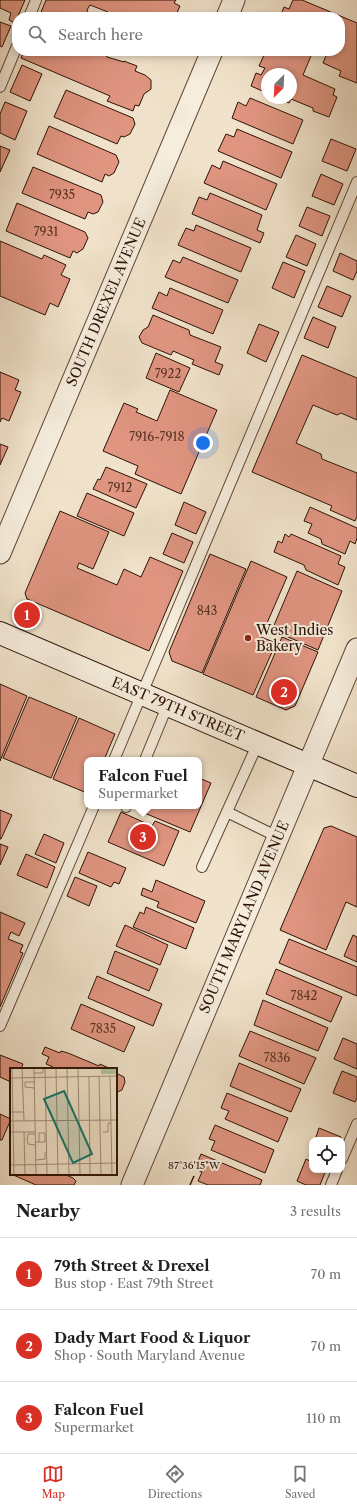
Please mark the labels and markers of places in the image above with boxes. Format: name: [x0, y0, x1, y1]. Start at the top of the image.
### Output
pin: 1: [14, 600, 40, 630]
place label: West Indies Bakery: [255, 621, 333, 655]
marker: West Indies Bakery: [243, 633, 253, 643]
pin: 2: [271, 677, 297, 707]
pin: 3: [130, 822, 156, 852]

